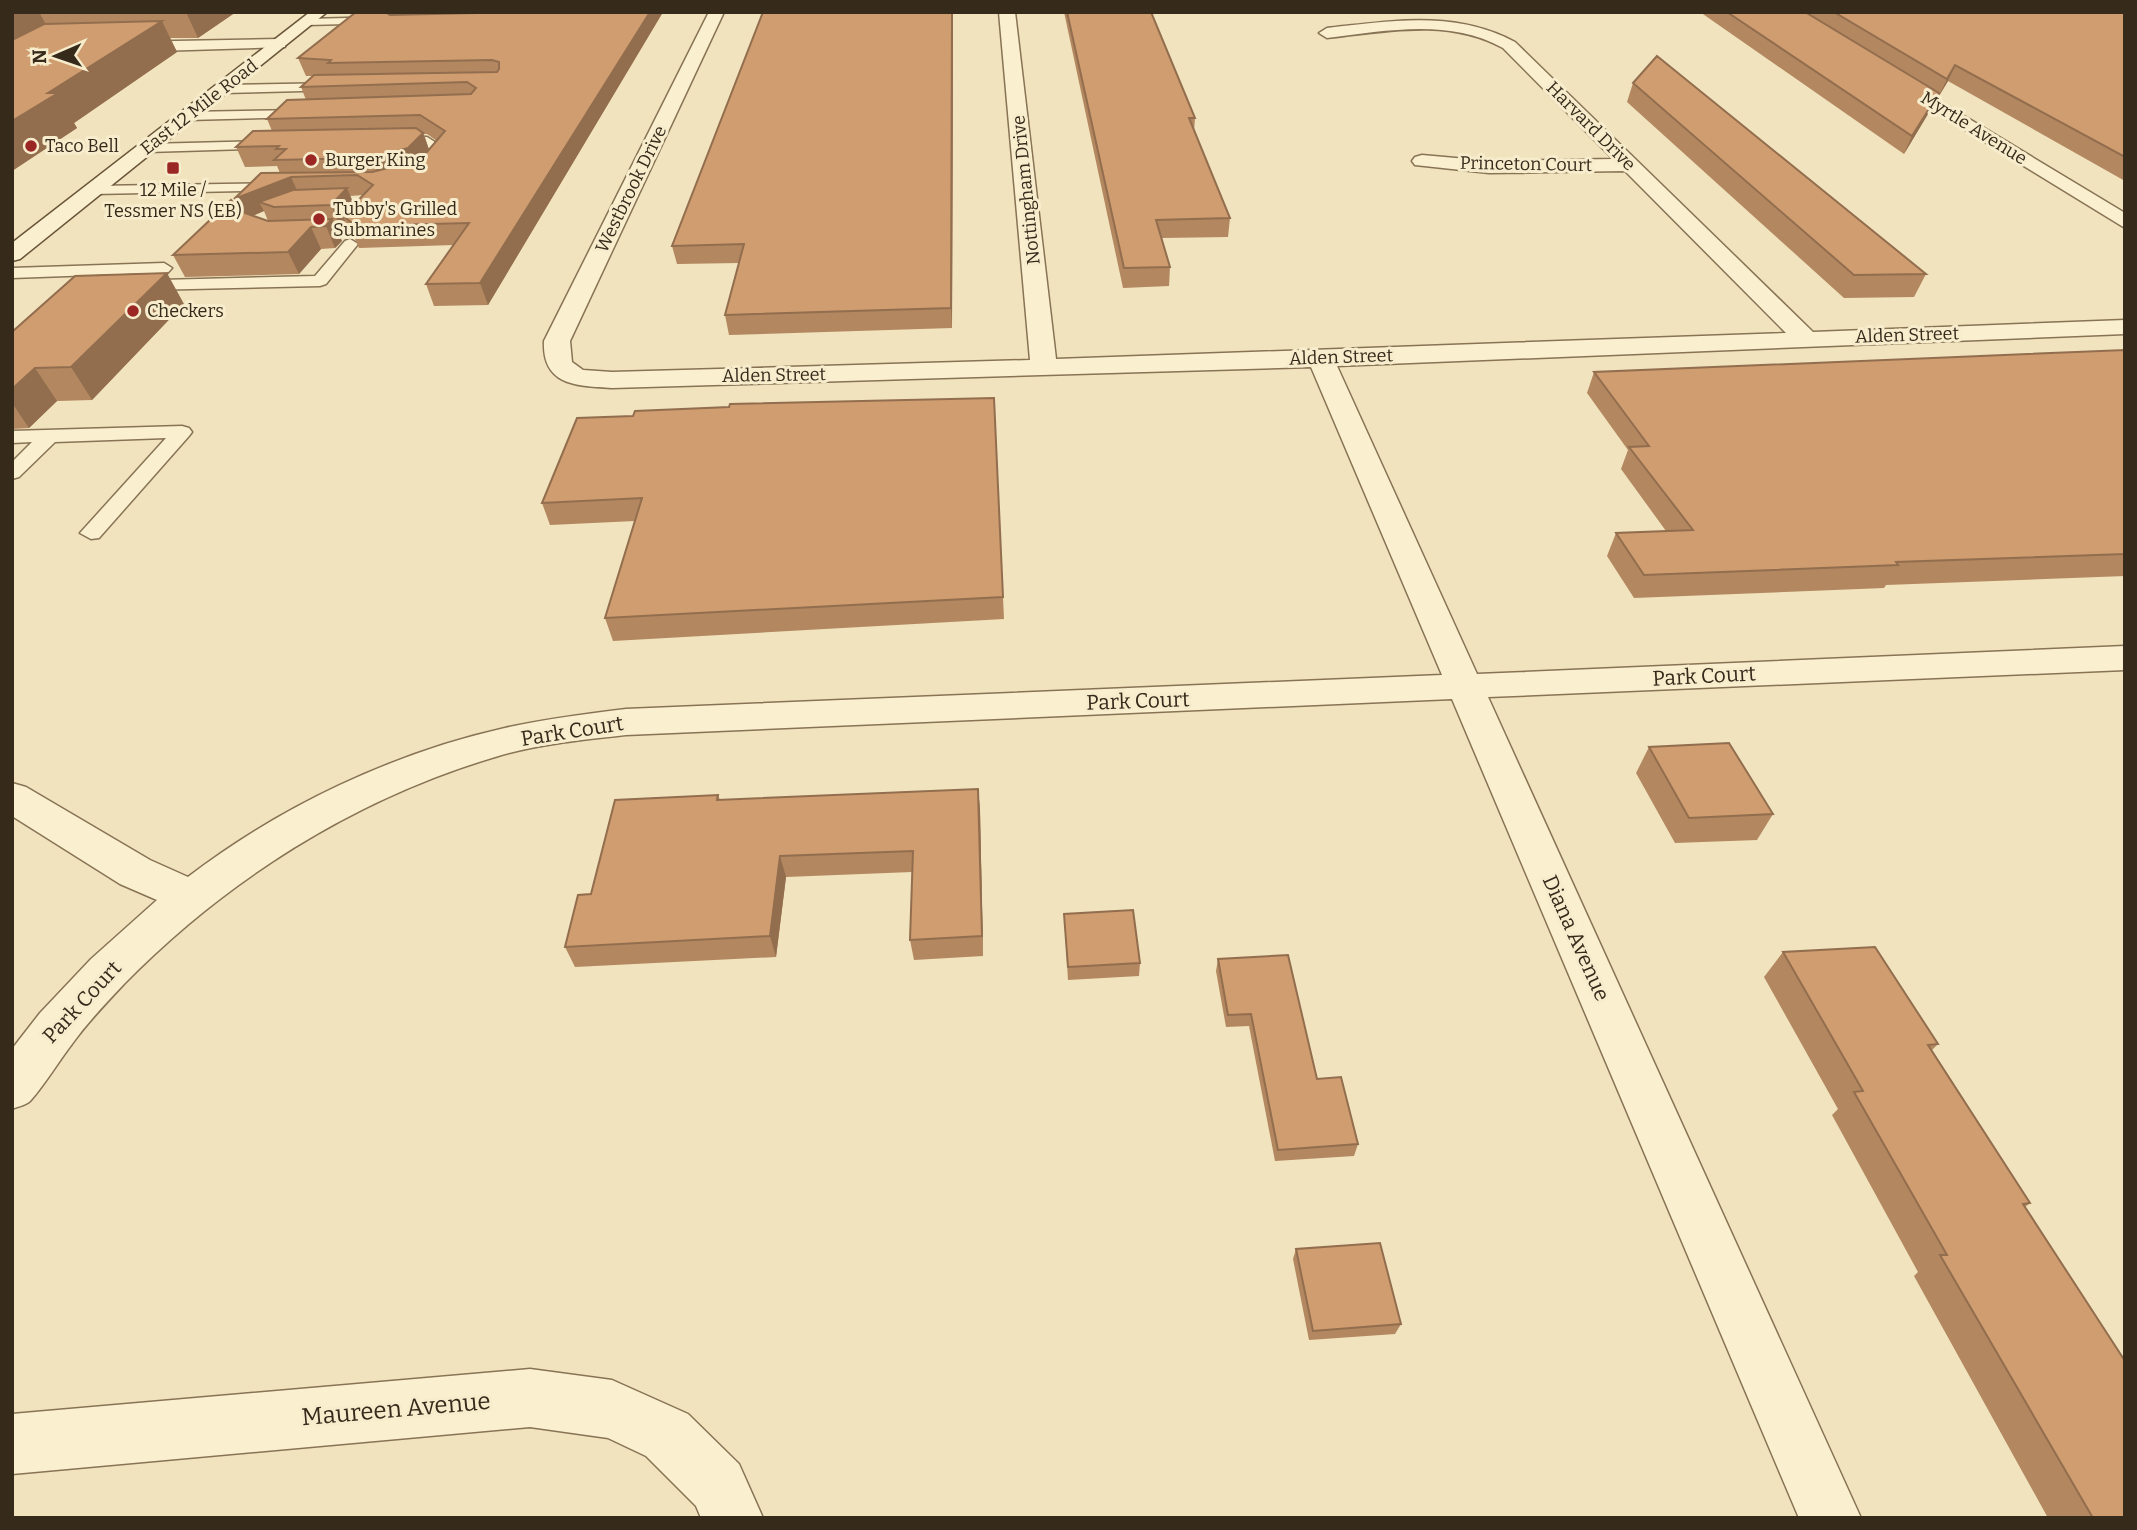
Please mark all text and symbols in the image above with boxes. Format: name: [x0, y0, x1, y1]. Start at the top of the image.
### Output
north arrow: [21, 21, 91, 91]
text: N: [28, 49, 51, 64]
street label: East 12 Mile Road: [136, 54, 262, 160]
street label: Harvard Drive: [1542, 77, 1640, 175]
street label: Myrtle Avenue: [1917, 87, 2031, 169]
street label: Nottingham Drive: [1007, 114, 1045, 266]
street label: Westbrook Drive: [591, 122, 671, 256]
place label: Taco Bell: [45, 135, 119, 157]
marker: Taco Bell: [23, 138, 39, 154]
place label: Burger King: [325, 149, 426, 171]
marker: Burger King: [303, 152, 319, 168]
street label: Princeton Court: [1460, 152, 1593, 176]
marker: 12 Mile / Tessmer NS (EB): [165, 160, 181, 176]
place label: 12 Mile / Tessmer NS (EB): [104, 179, 242, 222]
place label: Tubby's Grilled Submarines: [333, 198, 457, 241]
marker: Tubby's Grilled Submarines: [311, 211, 327, 227]
place label: Checkers: [147, 300, 224, 322]
marker: Checkers: [125, 303, 141, 319]
street label: Alden Street: [1855, 322, 1960, 348]
street label: Alden Street: [1289, 344, 1394, 370]
street label: Alden Street: [722, 363, 827, 387]
street label: Park Court: [1652, 660, 1757, 692]
street label: Park Court: [1086, 686, 1191, 716]
street label: Park Court: [519, 710, 626, 752]
street label: Diana Avenue: [1537, 871, 1615, 1005]
street label: Park Court: [37, 955, 127, 1049]
street label: Maureen Avenue: [300, 1387, 492, 1431]

